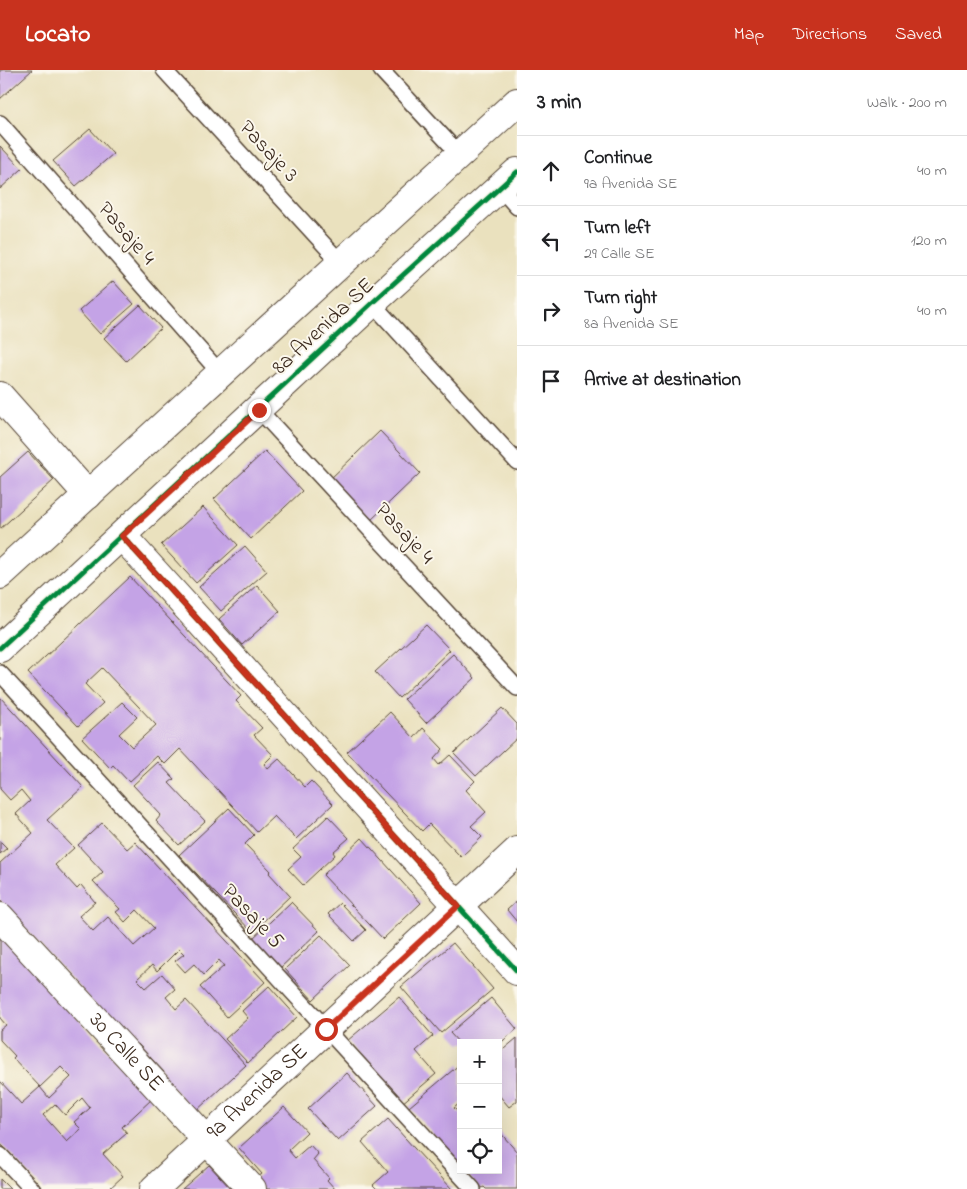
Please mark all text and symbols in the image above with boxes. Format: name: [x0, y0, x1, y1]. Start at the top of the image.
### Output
text: Locato: [25, 18, 91, 53]
text: Map: [734, 22, 764, 48]
text: Directions: [792, 22, 867, 48]
text: Saved: [895, 22, 942, 48]
text: 3 min: [537, 88, 581, 118]
text: Walk · 200 m: [867, 91, 947, 115]
street label: Pasaje 3: [231, 114, 305, 190]
text: Continue: [584, 145, 652, 172]
icon: ahead: [537, 157, 565, 185]
text: 40 m: [917, 159, 947, 183]
text: 9a Avenida SE: [584, 172, 678, 196]
street label: Pasaje 4: [89, 195, 163, 273]
text: Turn left: [584, 215, 651, 242]
icon: left: [537, 227, 565, 255]
text: 120 m: [911, 229, 947, 253]
text: 29 Calle SE: [584, 242, 655, 266]
street label: 8a Avenida SE: [265, 271, 383, 383]
text: Turn right: [584, 285, 657, 312]
icon: right: [537, 297, 565, 325]
text: 40 m: [917, 299, 947, 323]
text: 8a Avenida SE: [584, 312, 679, 336]
icon: arrive: [537, 367, 565, 395]
text: Arrive at destination: [584, 367, 741, 394]
route end: [248, 399, 271, 422]
street label: Pasaje 4: [367, 496, 441, 572]
street label: Pasaje 5: [213, 877, 291, 957]
street label: 30 Calle SE: [81, 1006, 171, 1100]
route start: [315, 1018, 338, 1041]
street label: 9a Avenida SE: [200, 1037, 316, 1148]
map controls: [457, 1039, 502, 1174]
button: +: [457, 1039, 502, 1084]
button: −: [457, 1084, 502, 1129]
button: locate: [457, 1129, 502, 1174]

